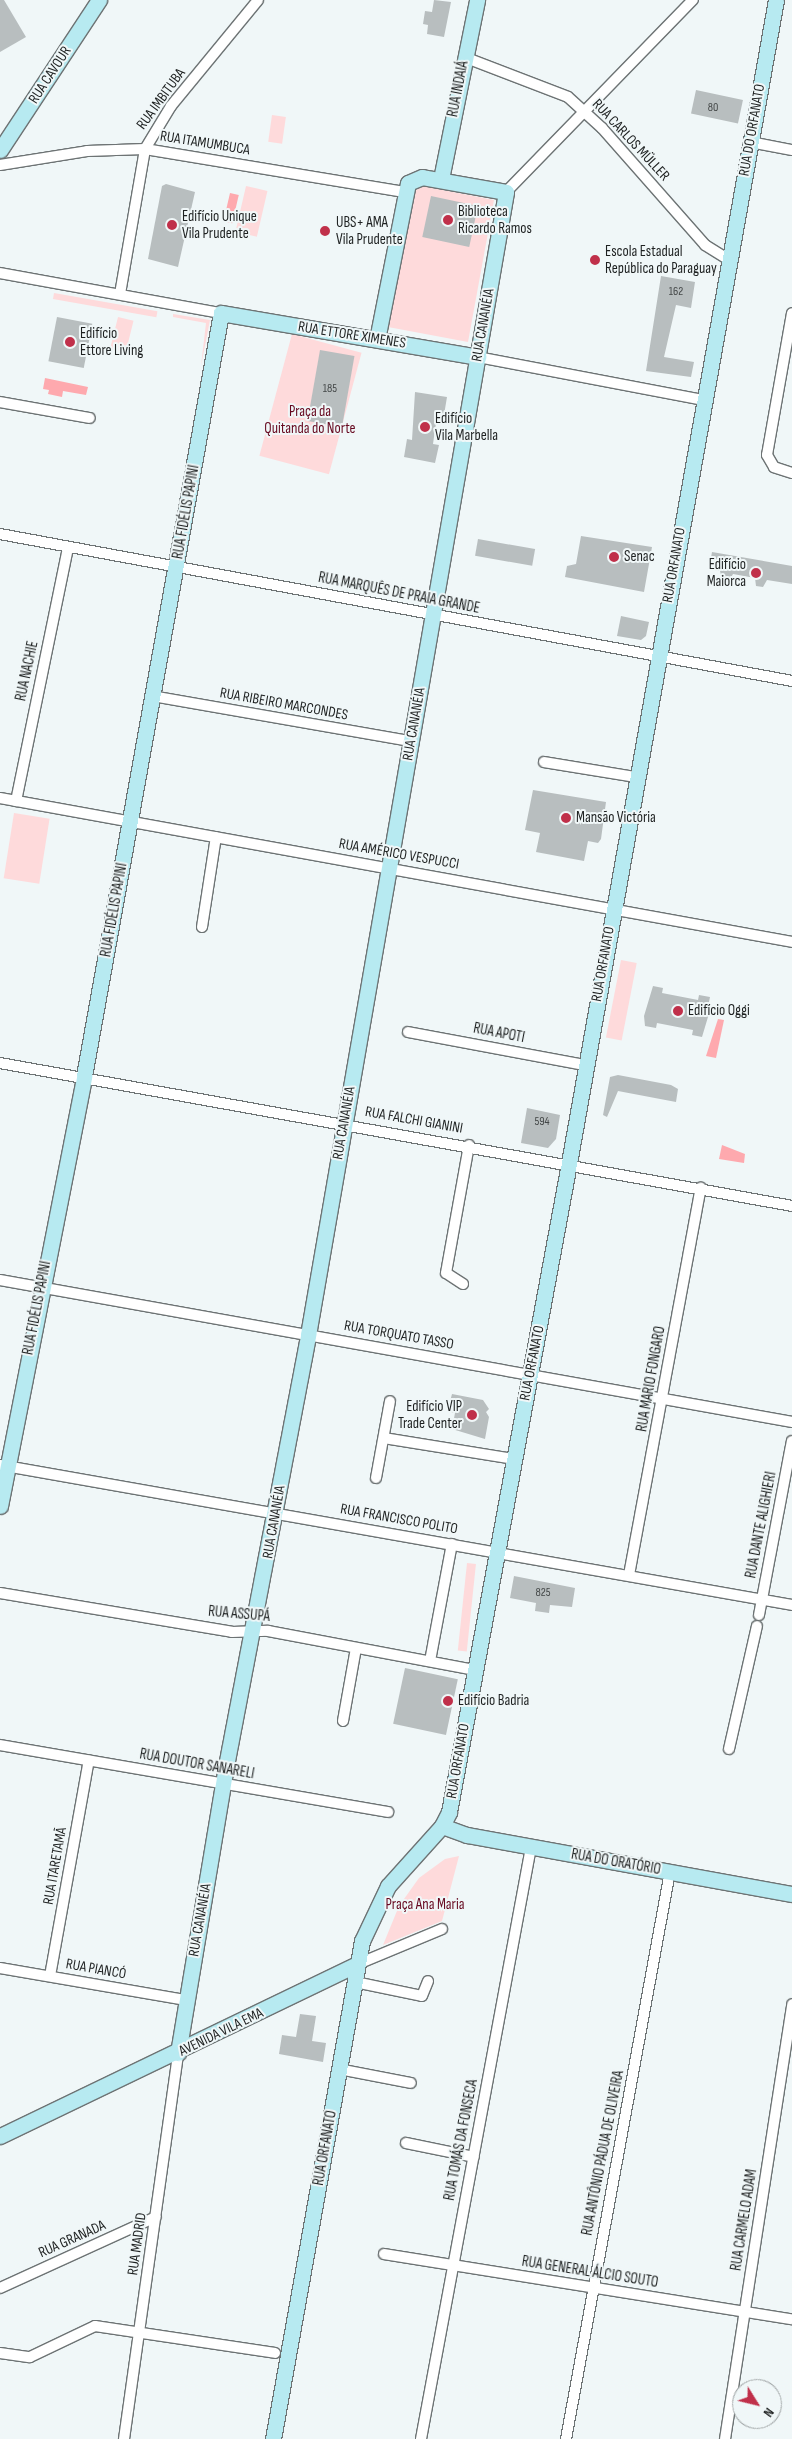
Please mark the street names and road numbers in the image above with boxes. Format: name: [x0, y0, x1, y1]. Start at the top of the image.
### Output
street label: RUA CAVOUR: [25, 43, 75, 107]
street label: RUA INDAIÁ: [444, 59, 472, 119]
street label: RUA IMBITUBA: [133, 65, 189, 133]
street label: RUA DO ORFANATO: [735, 83, 769, 177]
street label: RUA CARLOS MÜLLER: [588, 95, 674, 185]
street label: RUA ITAMUMBUCA: [159, 127, 251, 159]
street label: RUA CANANÉIA: [468, 287, 498, 363]
street label: RUA ETTORE XIMENES: [297, 318, 407, 352]
street label: RUA FIDÉLIS PAPINI: [169, 464, 203, 560]
street label: RUA ORFANATO: [659, 526, 689, 604]
street label: RUA MARQUÊS DE PRAIA GRANDE: [317, 568, 481, 618]
street label: RUA NACHIE: [12, 639, 42, 703]
street label: RUA RIBEIRO MARCONDES: [219, 684, 349, 724]
street label: RUA CANANÉIA: [399, 686, 429, 762]
street label: RUA AMÉRICO VESPUCCI: [337, 835, 461, 873]
street label: RUA FIDÉLIS PAPINI: [97, 862, 131, 958]
street label: RUA ORFANATO: [588, 925, 618, 1003]
street label: RUA APOTI: [472, 1019, 526, 1047]
street label: RUA CANANÉIA: [329, 1085, 359, 1161]
street label: RUA FALCHI GIANINI: [364, 1103, 464, 1137]
street label: RUA FIDÉLIS PAPINI: [19, 1260, 55, 1356]
street label: RUA TORQUATO TASSO: [343, 1316, 455, 1354]
street label: RUA ORFANATO: [516, 1324, 548, 1402]
street label: RUA MARIO FONGARO: [633, 1325, 669, 1433]
street label: RUA DANTE ALIGHIERI: [742, 1470, 780, 1580]
street label: RUA CANANÉIA: [259, 1484, 289, 1560]
street label: RUA FRANCISCO POLITO: [339, 1500, 459, 1538]
street label: RUA ASSUPÁ: [207, 1602, 271, 1626]
street label: RUA ORFANATO: [443, 1722, 473, 1800]
street label: RUA DOUTOR SANARELI: [138, 1745, 256, 1783]
street label: RUA ITARETAMÃ: [39, 1826, 71, 1906]
street label: RUA DO ORATÓRIO: [570, 1845, 662, 1879]
street label: RUA CANANÉIA: [185, 1882, 215, 1958]
street label: RUA PIANCÓ: [64, 1955, 128, 1983]
street label: AVENIDA VILA EMA: [176, 2004, 266, 2060]
street label: RUA ANTÔNIO PÁDUA DE OLIVEIRA: [578, 2069, 628, 2237]
street label: RUA TOMÁS DA FONSECA: [440, 2078, 482, 2202]
street label: RUA ORFANATO: [310, 2109, 340, 2187]
street label: RUA CARMELO ADAM: [727, 2168, 761, 2272]
street label: RUA MADRID: [124, 2212, 150, 2276]
street label: RUA GRANADA: [36, 2216, 108, 2262]
street label: RUA GENERAL ÁLCIO SOUTO: [520, 2252, 660, 2292]

